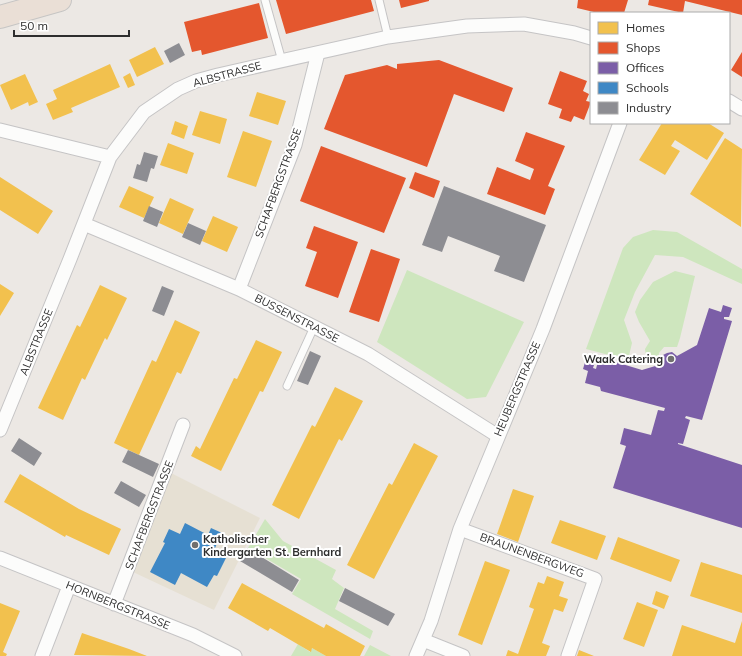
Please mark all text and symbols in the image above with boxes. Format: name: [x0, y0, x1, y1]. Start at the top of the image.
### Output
scale bar: [14, 12, 129, 38]
legend: [590, 12, 730, 124]
text: 50 m: [20, 18, 48, 33]
text: Homes: [626, 20, 665, 35]
text: Shops: [626, 40, 661, 55]
street label: ALBSTRASSE: [191, 58, 263, 90]
text: Offices: [626, 60, 664, 75]
text: Schools: [626, 80, 669, 95]
text: Industry: [626, 100, 672, 115]
street label: SCHAFBERGSTRASSE: [252, 126, 304, 240]
street label: BUSSENSTRASSE: [252, 291, 342, 345]
street label: ALBSTRASSE: [16, 307, 56, 377]
street label: HEUBERGSTRASSE: [491, 340, 543, 438]
place label: Waak Catering: [584, 352, 663, 366]
marker: Waak Catering: [666, 354, 676, 364]
street label: SCHAFBERGSTRASSE: [122, 459, 176, 571]
street label: BRAUNENBERGWEG: [478, 530, 586, 580]
place label: Katholischer Kindergarten St. Bernhard: [203, 532, 341, 559]
marker: Katholischer Kindergarten St. Bernhard: [190, 540, 200, 550]
street label: HORNBERGSTRASSE: [64, 578, 172, 632]

